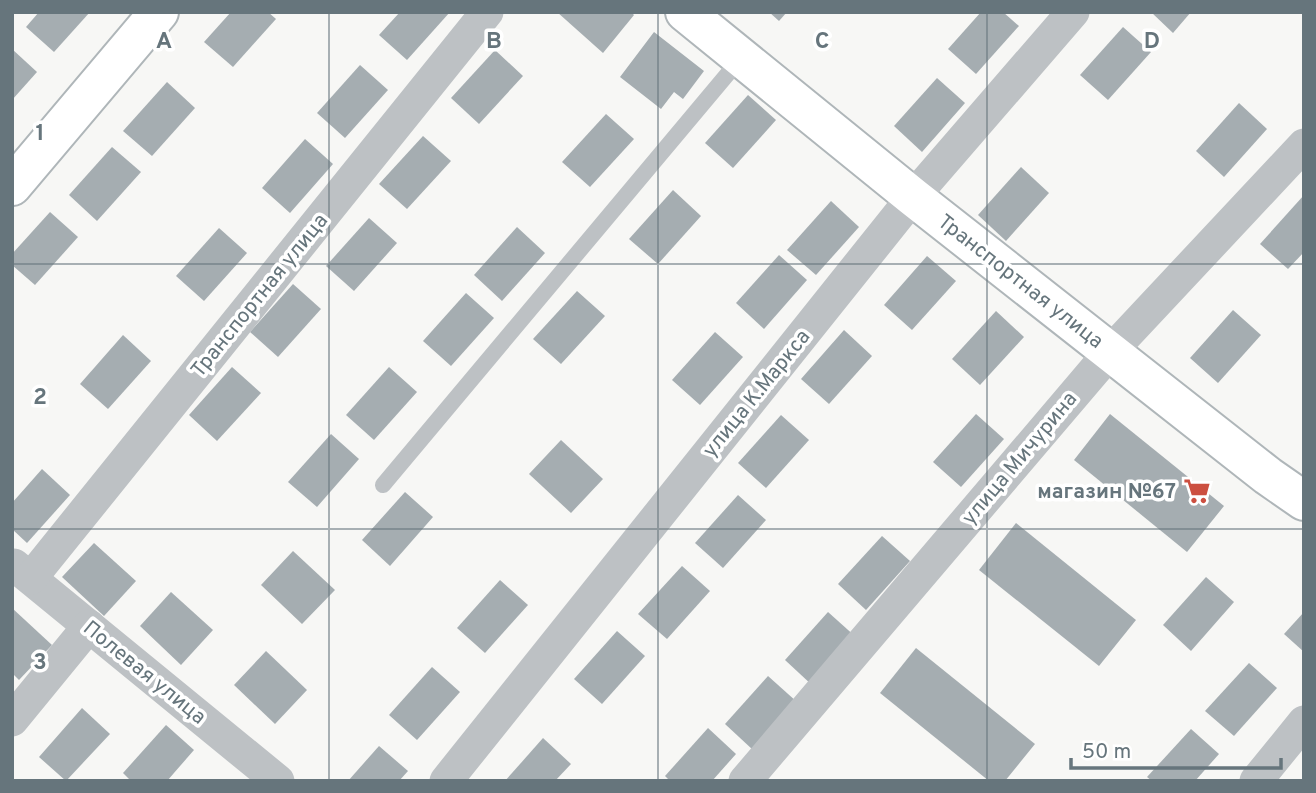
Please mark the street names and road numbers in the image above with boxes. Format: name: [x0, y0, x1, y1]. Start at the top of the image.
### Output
street label: Транспортная улица: [186, 208, 335, 383]
street label: Транспортная улица: [932, 209, 1108, 355]
street label: улица К.Маркса: [697, 324, 817, 463]
street label: улица Мичурина: [956, 387, 1084, 531]
street label: Полевая улица: [77, 615, 211, 731]

